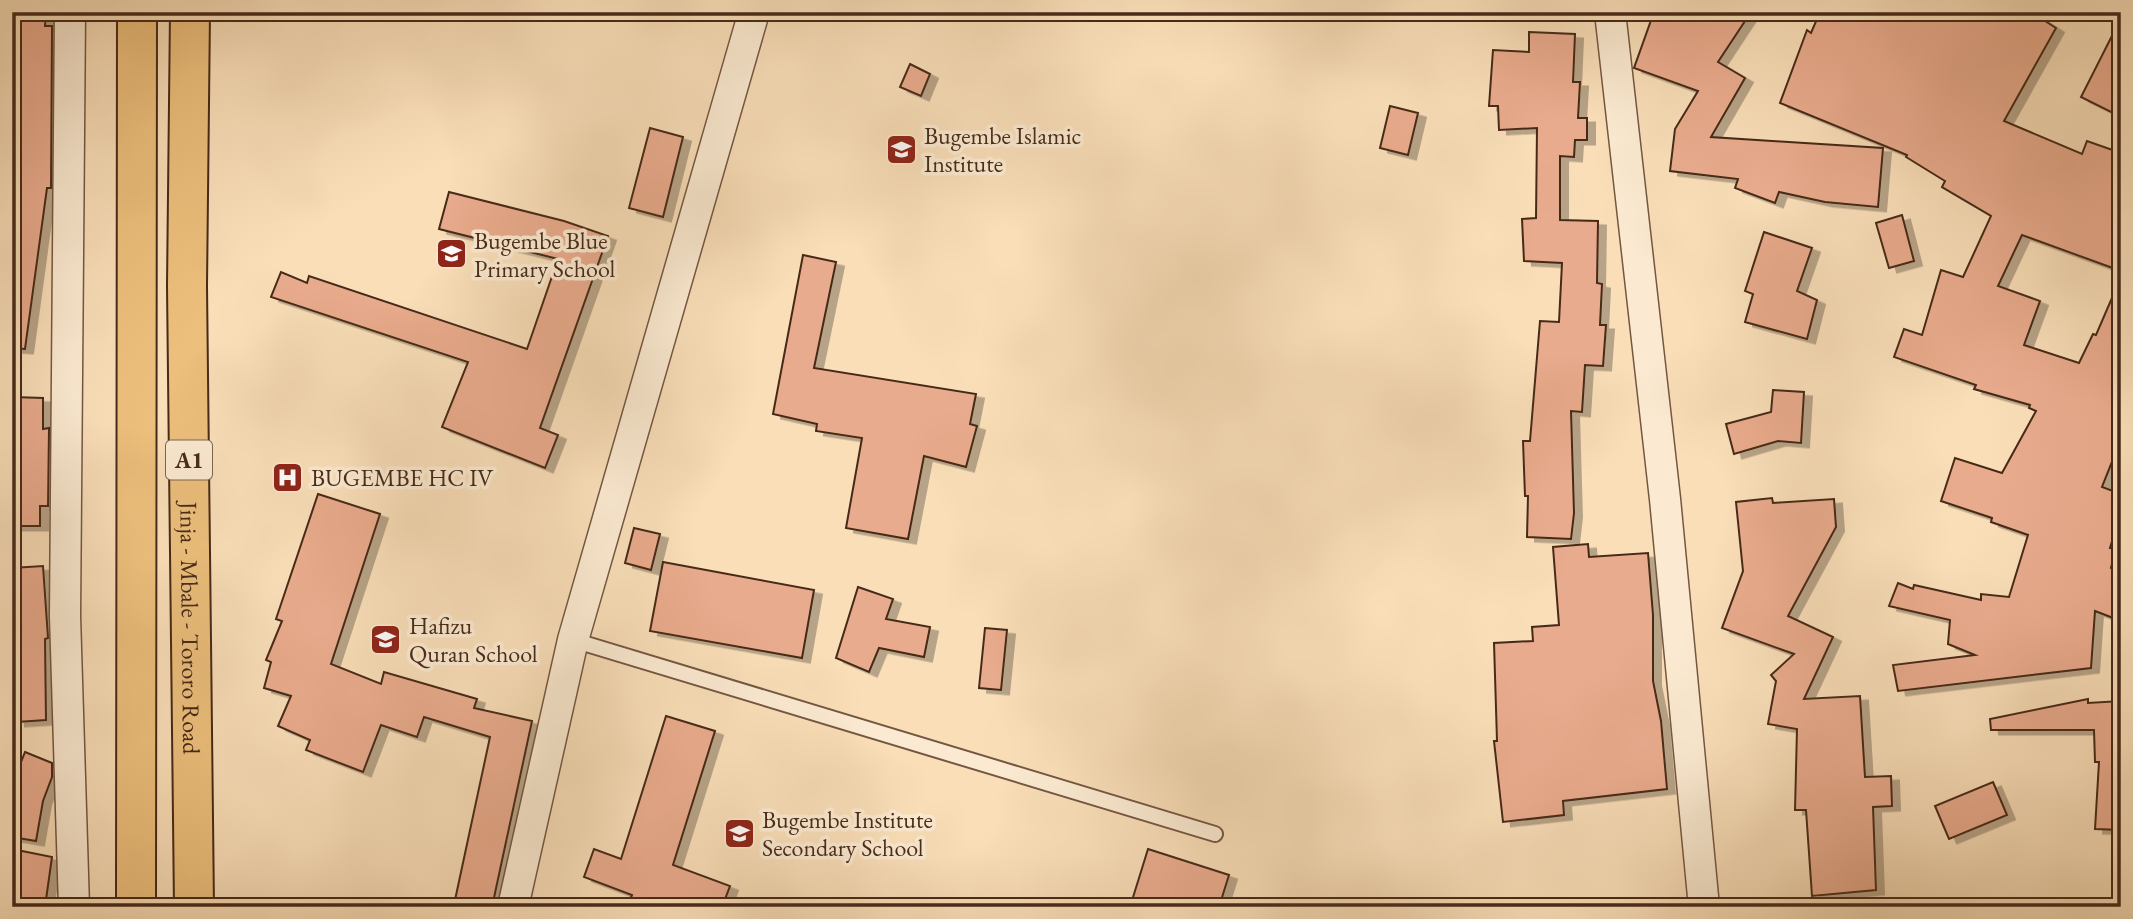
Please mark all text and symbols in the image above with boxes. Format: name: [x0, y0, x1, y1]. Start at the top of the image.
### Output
place label: Bugembe Islamic Institute: [924, 120, 1081, 179]
school or university icon: Bugembe Islamic Institute: [884, 132, 918, 166]
place label: Bugembe Blue Primary School: [474, 225, 615, 284]
school or university icon: Bugembe Blue Primary School: [434, 237, 468, 271]
road number: A1: [166, 440, 212, 480]
hospital icon: BUGEMBE HC IV: [271, 460, 305, 494]
place label: BUGEMBE HC IV: [311, 462, 494, 493]
street label: Jinja - Mbale - Tororo Road: [174, 499, 208, 755]
place label: Hafizu Quran School: [409, 610, 538, 669]
school or university icon: Hafizu Quran School: [369, 622, 403, 656]
place label: Bugembe Institute Secondary School: [762, 804, 933, 863]
school or university icon: Bugembe Institute Secondary School: [722, 816, 756, 850]

